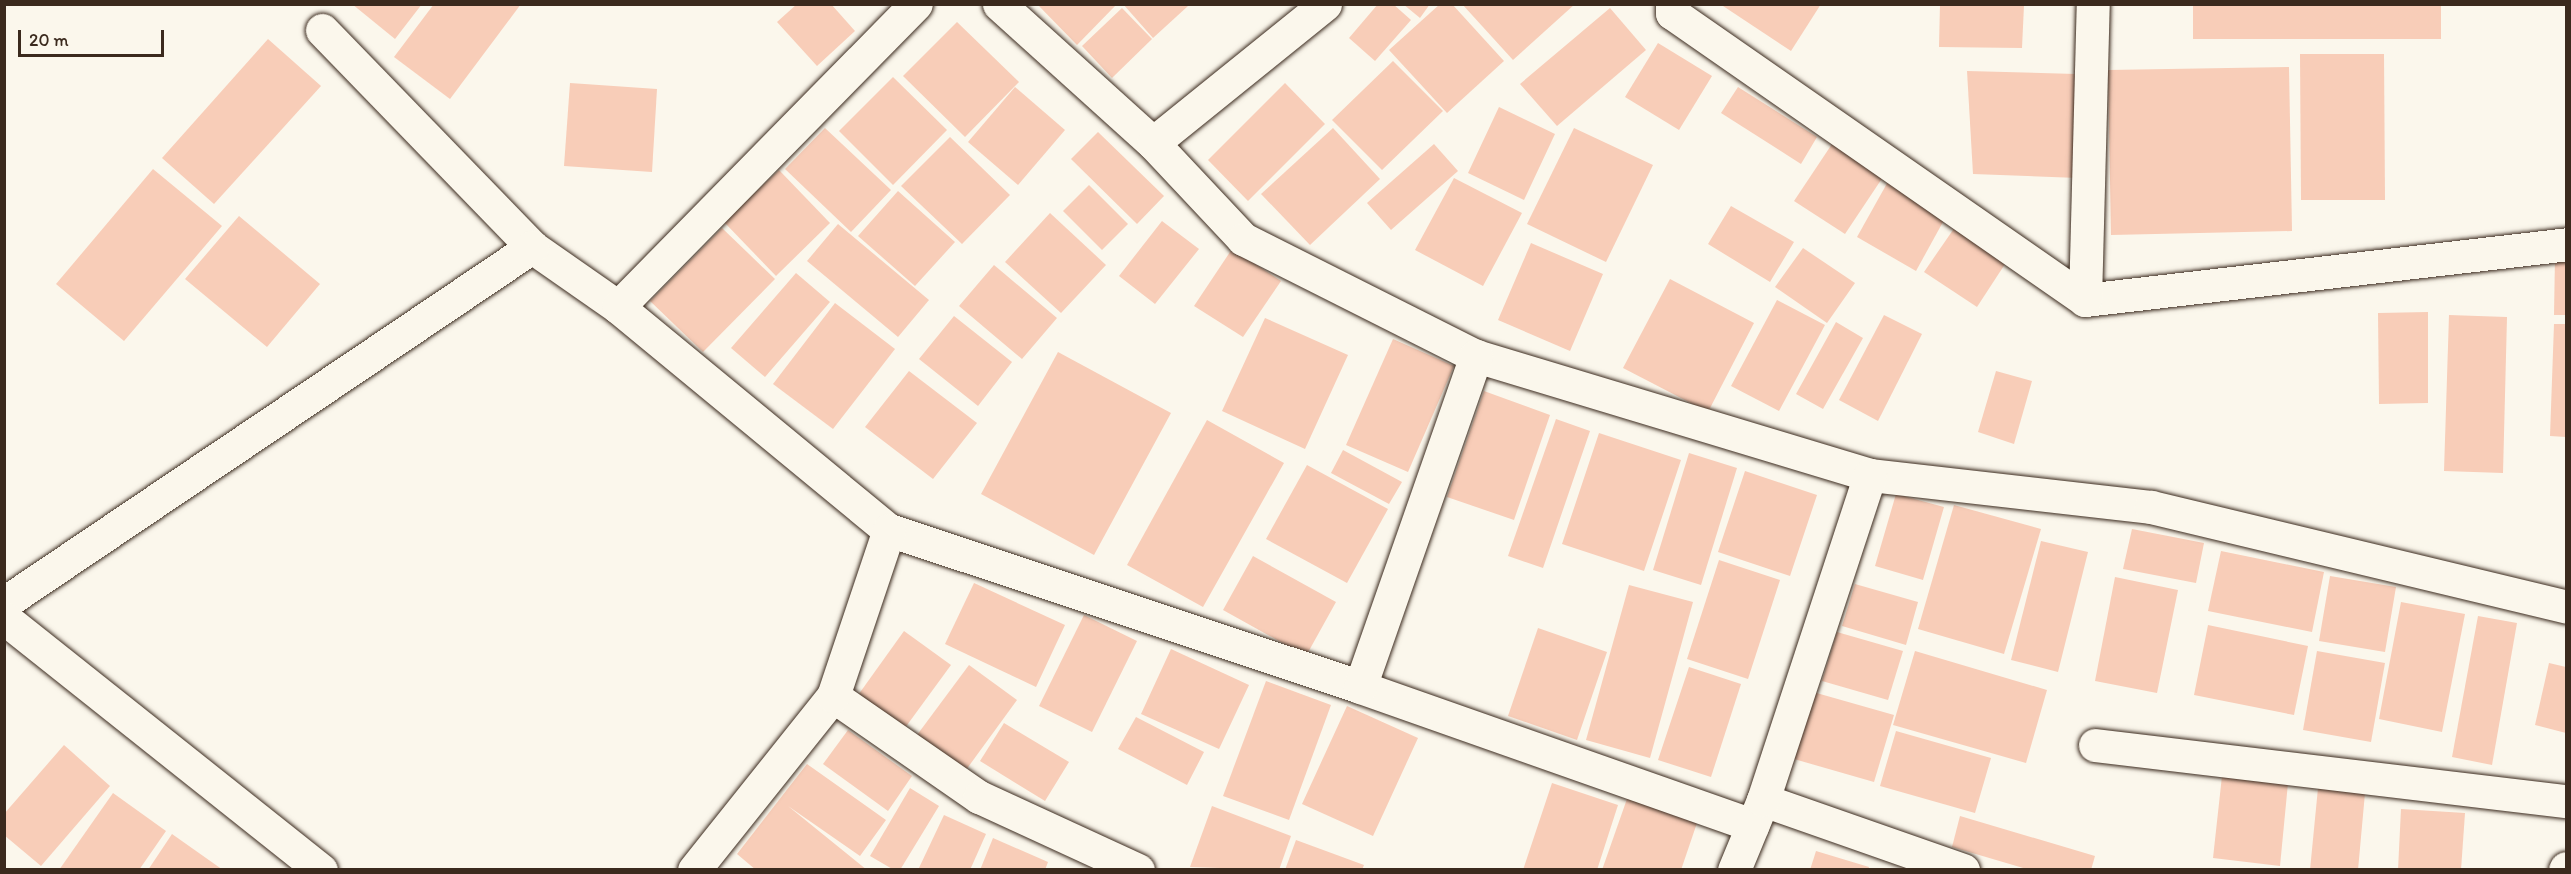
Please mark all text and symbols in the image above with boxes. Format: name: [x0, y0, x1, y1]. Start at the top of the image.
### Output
scale bar: [21, 18, 166, 56]
text: 20 m: [29, 29, 69, 51]

